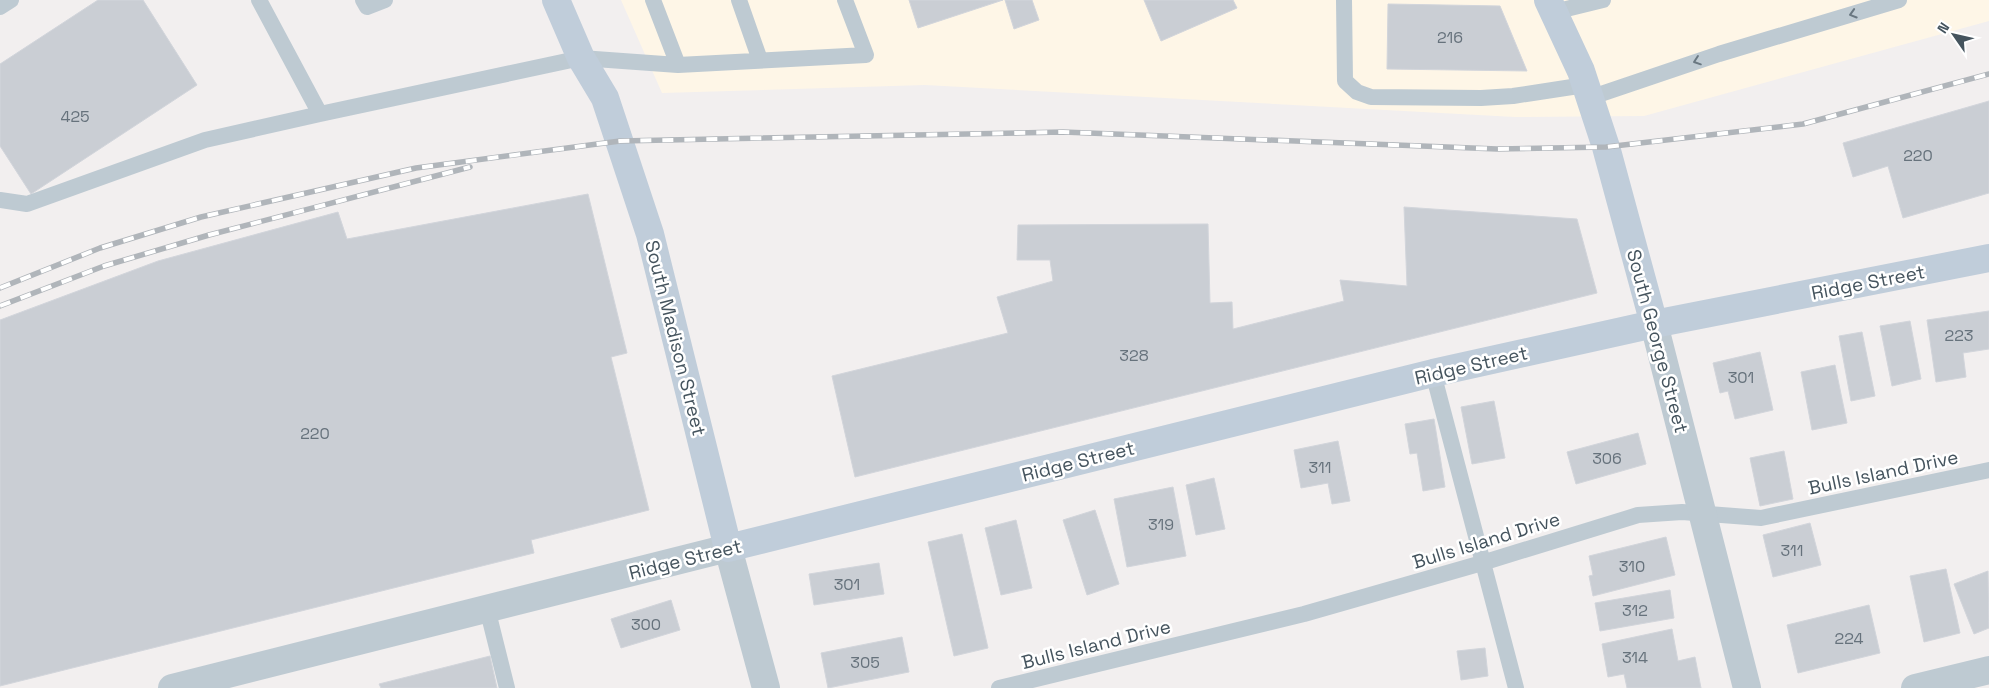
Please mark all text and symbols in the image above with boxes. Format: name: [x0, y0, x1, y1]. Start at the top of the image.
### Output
one-way arrow: [1849, 8, 1857, 18]
north arrow: [1929, 10, 1979, 60]
text: N: [1933, 19, 1953, 37]
house number: 216: [1437, 27, 1463, 48]
one-way arrow: [1693, 56, 1702, 66]
house number: 425: [60, 106, 90, 127]
house number: 220: [1903, 145, 1933, 166]
street label: South Madison Street: [639, 238, 712, 438]
street label: South George Street: [1621, 247, 1694, 436]
street label: Ridge Street: [1809, 259, 1927, 306]
house number: 223: [1945, 325, 1973, 346]
street label: Ridge Street: [1412, 340, 1530, 391]
house number: 328: [1119, 345, 1149, 366]
house number: 301: [1728, 367, 1754, 388]
house number: 220: [300, 423, 330, 444]
street label: Ridge Street: [1019, 435, 1137, 488]
street label: Bulls Island Drive: [1806, 444, 1960, 501]
house number: 306: [1592, 448, 1622, 469]
house number: 311: [1309, 457, 1331, 478]
street label: Bulls Island Drive: [1409, 506, 1563, 575]
house number: 319: [1148, 514, 1174, 535]
street label: Ridge Street: [626, 533, 744, 586]
house number: 311: [1781, 540, 1803, 561]
house number: 310: [1619, 556, 1645, 577]
house number: 301: [834, 574, 860, 595]
house number: 312: [1622, 600, 1648, 621]
house number: 300: [631, 614, 661, 635]
street label: Bulls Island Drive: [1019, 614, 1173, 675]
house number: 224: [1835, 628, 1863, 649]
house number: 314: [1622, 647, 1648, 668]
house number: 305: [850, 652, 880, 673]

